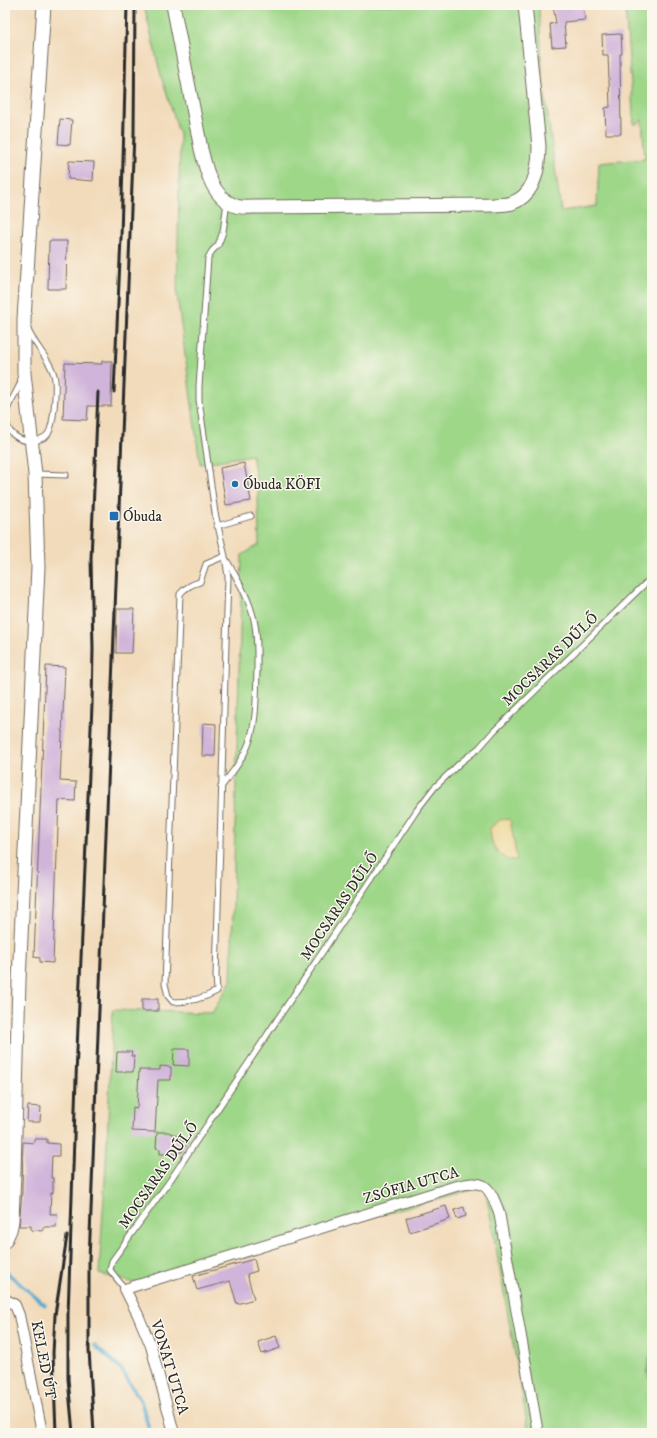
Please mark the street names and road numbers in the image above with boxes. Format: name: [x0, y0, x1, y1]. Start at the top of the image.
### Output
street label: MOCSARAS DŰLŐ: [498, 608, 602, 710]
street label: MOCSARAS DŰLŐ: [295, 848, 383, 964]
street label: MOCSARAS DŰLŐ: [114, 1118, 202, 1232]
street label: ZSÓFIA UTCA: [361, 1163, 462, 1208]
street label: VONAT UTCA: [146, 1317, 193, 1417]
street label: KELED ÚT: [27, 1319, 62, 1402]

